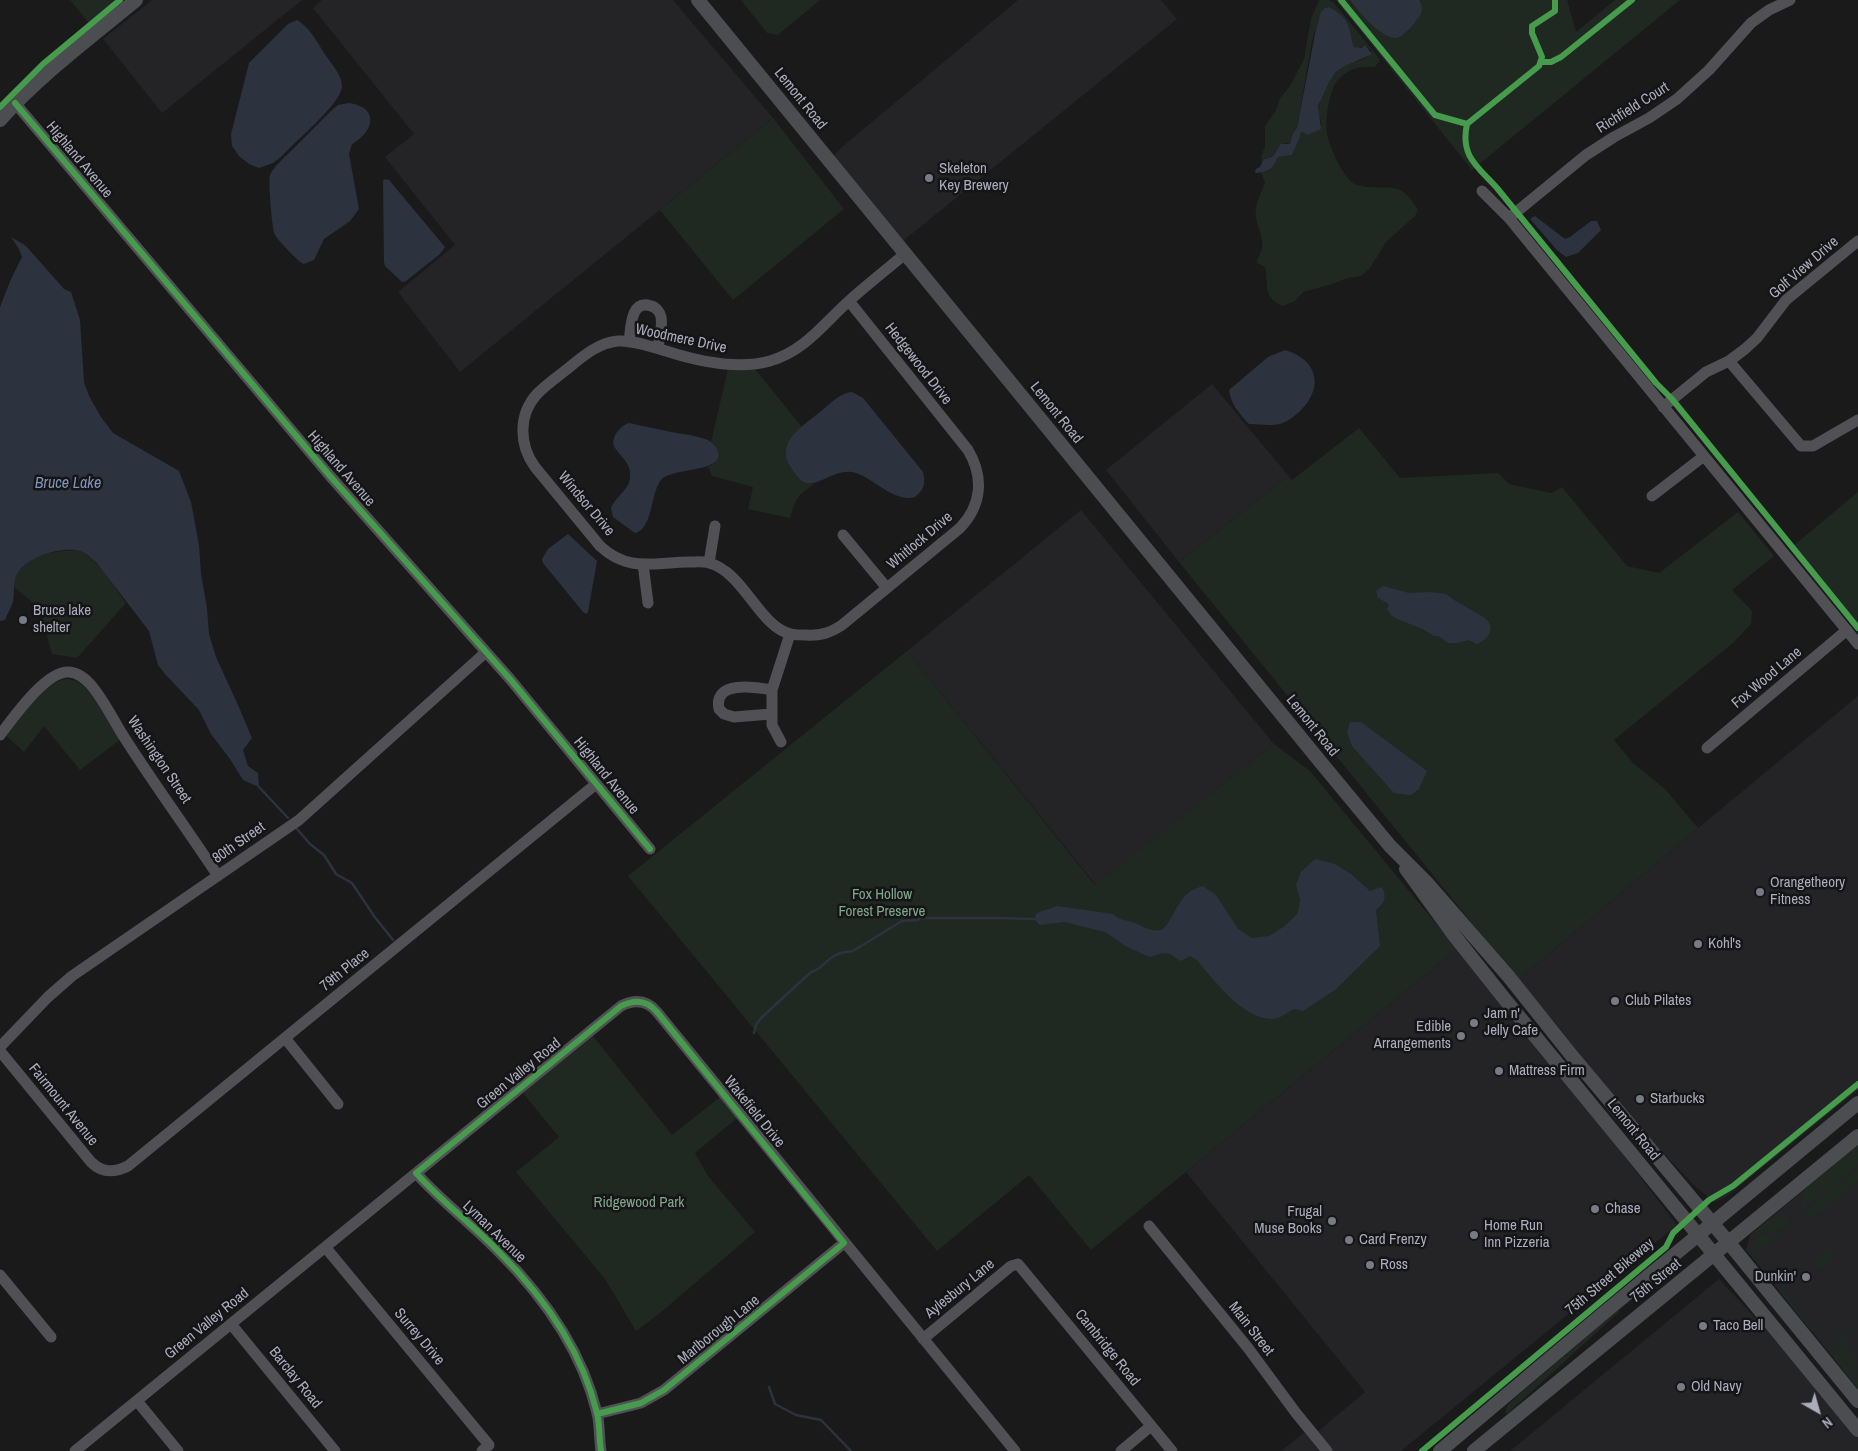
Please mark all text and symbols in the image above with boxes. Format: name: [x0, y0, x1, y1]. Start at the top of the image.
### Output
street label: Lemont Road: [770, 65, 830, 133]
street label: Richfield Court: [1593, 79, 1673, 137]
street label: Highland Avenue: [42, 118, 116, 202]
place label: Skeleton Key Brewery: [939, 160, 1009, 195]
marker: Skeleton Key Brewery: [923, 172, 935, 184]
street label: Golf View Drive: [1766, 233, 1842, 303]
street label: Hedgewood Drive: [881, 320, 955, 408]
street label: Woodmere Drive: [634, 321, 728, 357]
street label: Lemont Road: [1026, 379, 1086, 447]
street label: Highland Avenue: [303, 428, 379, 510]
street label: Windsor Drive: [554, 468, 618, 540]
water label: Bruce Lake: [35, 474, 101, 494]
street label: Whitlock Drive: [884, 508, 956, 574]
place label: Bruce lake shelter: [33, 602, 91, 637]
marker: Bruce lake shelter: [17, 614, 29, 626]
street label: Fox Wood Lane: [1728, 643, 1806, 713]
street label: Lemont Road: [1282, 692, 1342, 760]
street label: Washington Street: [123, 713, 195, 807]
street label: Highland Avenue: [569, 734, 643, 818]
street label: 80th Street: [209, 818, 269, 868]
place label: Orangetheory Fitness: [1770, 874, 1845, 909]
park label: Fox Hollow Forest Preserve: [839, 886, 925, 921]
marker: Orangetheory Fitness: [1754, 886, 1766, 898]
place label: Kohl's: [1708, 935, 1741, 953]
marker: Kohl's: [1692, 938, 1704, 950]
street label: 79th Place: [317, 945, 373, 995]
place label: Club Pilates: [1625, 992, 1691, 1010]
marker: Club Pilates: [1609, 995, 1621, 1007]
place label: Jam n' Jelly Cafe: [1484, 1005, 1538, 1040]
marker: Jam n' Jelly Cafe: [1468, 1017, 1480, 1029]
place label: Edible Arrangements: [1374, 1018, 1451, 1053]
marker: Edible Arrangements: [1455, 1030, 1467, 1042]
street label: Green Valley Road: [473, 1035, 565, 1113]
street label: Fairmount Avenue: [24, 1060, 102, 1150]
place label: Mattress Firm: [1509, 1062, 1585, 1080]
marker: Mattress Firm: [1493, 1065, 1505, 1077]
street label: Wakefield Drive: [720, 1073, 788, 1151]
place label: Starbucks: [1650, 1090, 1705, 1108]
marker: Starbucks: [1634, 1093, 1646, 1105]
street label: Lemont Road: [1603, 1096, 1663, 1164]
park label: Ridgewood Park: [594, 1194, 684, 1212]
street label: Lyman Avenue: [458, 1197, 530, 1267]
place label: Chase: [1605, 1200, 1641, 1218]
place label: Frugal Muse Books: [1254, 1203, 1322, 1238]
marker: Chase: [1589, 1203, 1601, 1215]
marker: Frugal Muse Books: [1326, 1215, 1338, 1227]
place label: Home Run Inn Pizzeria: [1484, 1217, 1550, 1252]
marker: Home Run Inn Pizzeria: [1468, 1229, 1480, 1241]
place label: Card Frenzy: [1359, 1231, 1427, 1249]
marker: Card Frenzy: [1343, 1234, 1355, 1246]
street label: 75th Street Bikeway: [1562, 1235, 1658, 1319]
street label: Aylesbury Lane: [921, 1255, 999, 1323]
street label: 75th Street: [1627, 1255, 1685, 1307]
place label: Ross: [1380, 1256, 1408, 1274]
marker: Ross: [1364, 1259, 1376, 1271]
place label: Dunkin': [1755, 1268, 1796, 1286]
marker: Dunkin': [1800, 1271, 1812, 1283]
street label: Green Valley Road: [161, 1285, 253, 1363]
street label: Marlborough Lane: [675, 1292, 763, 1368]
street label: Main Street: [1224, 1298, 1278, 1360]
street label: Surrey Drive: [390, 1305, 448, 1369]
street label: Cambridge Road: [1071, 1306, 1143, 1390]
place label: Taco Bell: [1713, 1317, 1763, 1335]
marker: Taco Bell: [1697, 1320, 1709, 1332]
street label: Barclay Road: [265, 1344, 325, 1412]
place label: Old Navy: [1691, 1378, 1742, 1396]
marker: Old Navy: [1675, 1381, 1687, 1393]
north arrow: [1793, 1386, 1843, 1436]
text: N: [1818, 1413, 1836, 1432]

